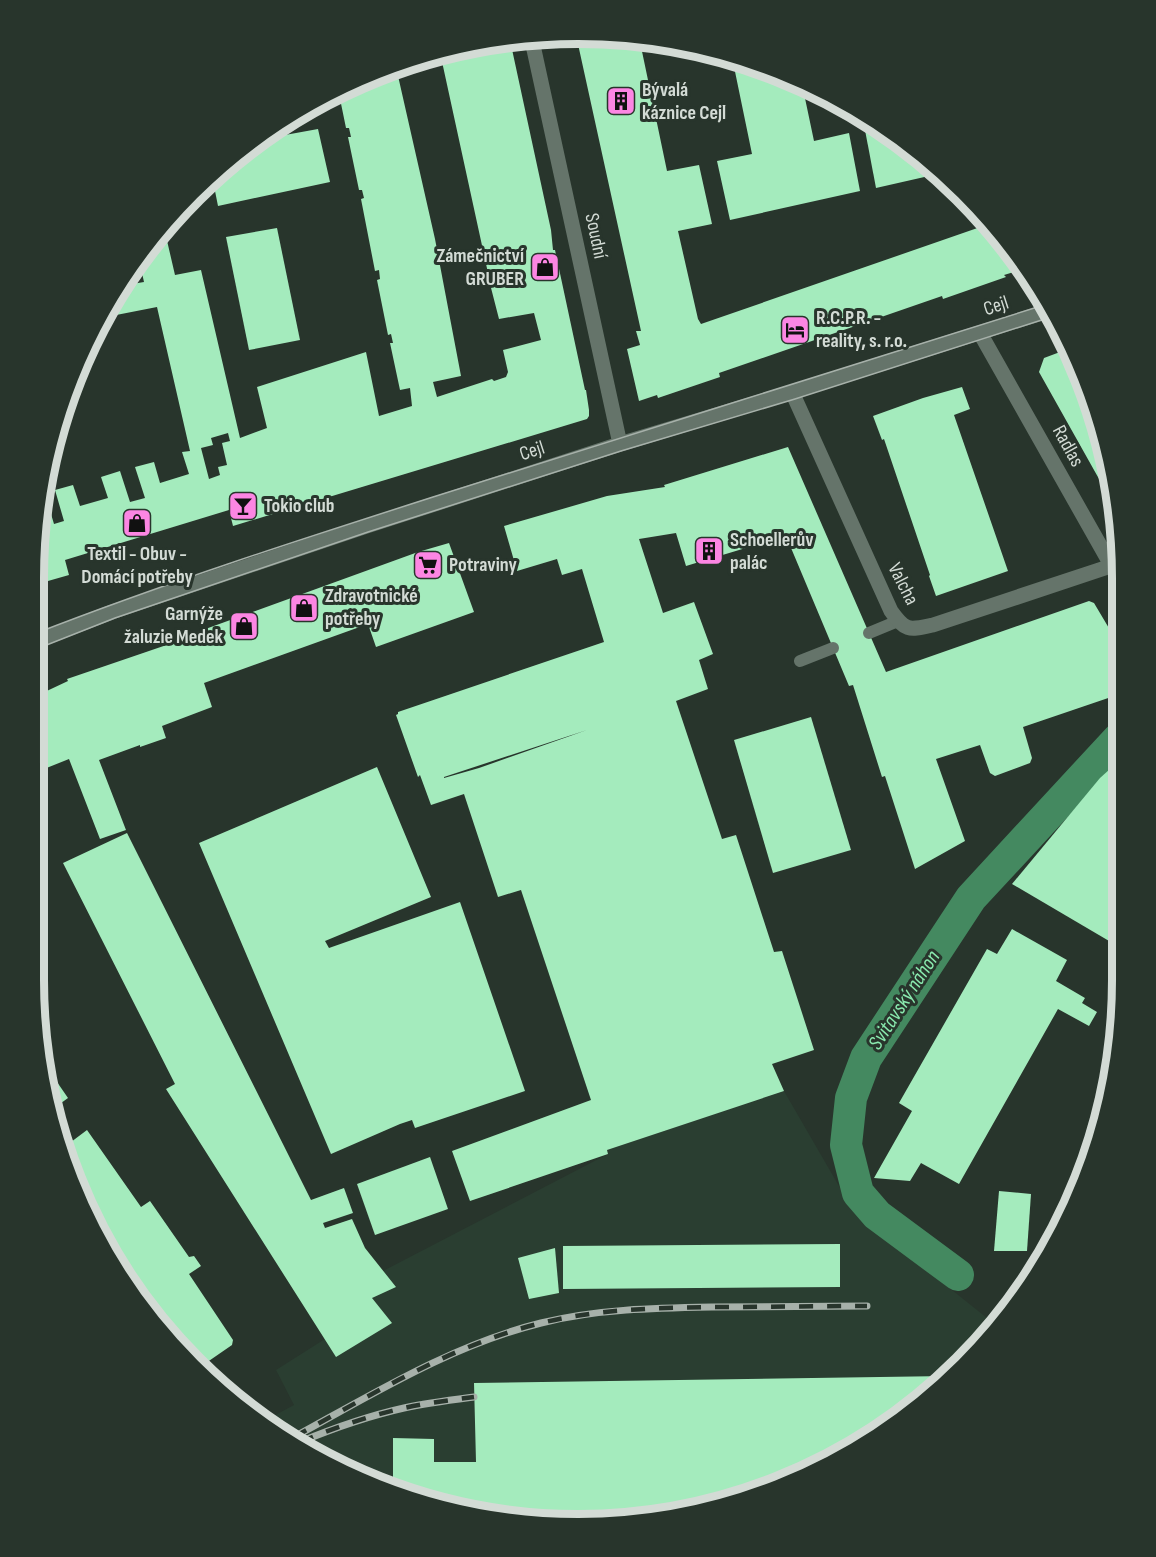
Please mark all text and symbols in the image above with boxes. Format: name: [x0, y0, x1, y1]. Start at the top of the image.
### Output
place label: Bývalá káznice Cejl: [642, 78, 726, 125]
building icon: Bývalá káznice Cejl: [605, 85, 637, 117]
street label: Soudní: [579, 211, 613, 261]
place label: Zámečnictví GRUBER: [436, 244, 525, 291]
shop icon: Zámečnictví GRUBER: [529, 251, 561, 283]
street label: Cejl: [980, 291, 1012, 321]
place label: R.C.P.R. - reality, s. r.o.: [816, 306, 907, 353]
hotel icon: R.C.P.R. - reality, s. r.o.: [779, 314, 811, 346]
street label: Radlas: [1047, 421, 1089, 471]
street label: Cejl: [516, 436, 548, 466]
bar icon: Tokio club: [227, 490, 259, 522]
place label: Tokio club: [264, 494, 334, 518]
shop icon: Textil - Obuv - Domácí potřeby: [121, 507, 153, 539]
place label: Schoellerův palác: [730, 528, 814, 575]
building icon: Schoellerův palác: [693, 535, 725, 567]
place label: Textil - Obuv - Domácí potřeby: [81, 542, 193, 589]
supermarket icon: Potraviny: [412, 549, 444, 581]
place label: Potraviny: [449, 553, 518, 577]
street label: Valcha: [882, 559, 924, 609]
place label: Zdravotnické potřeby: [325, 584, 418, 631]
shop icon: Zdravotnické potřeby: [288, 592, 320, 624]
place label: Garnýže žaluzie Medek: [124, 602, 224, 649]
shop icon: Garnýže žaluzie Medek: [228, 610, 260, 642]
water label: Svitavský náhon: [863, 946, 945, 1054]

